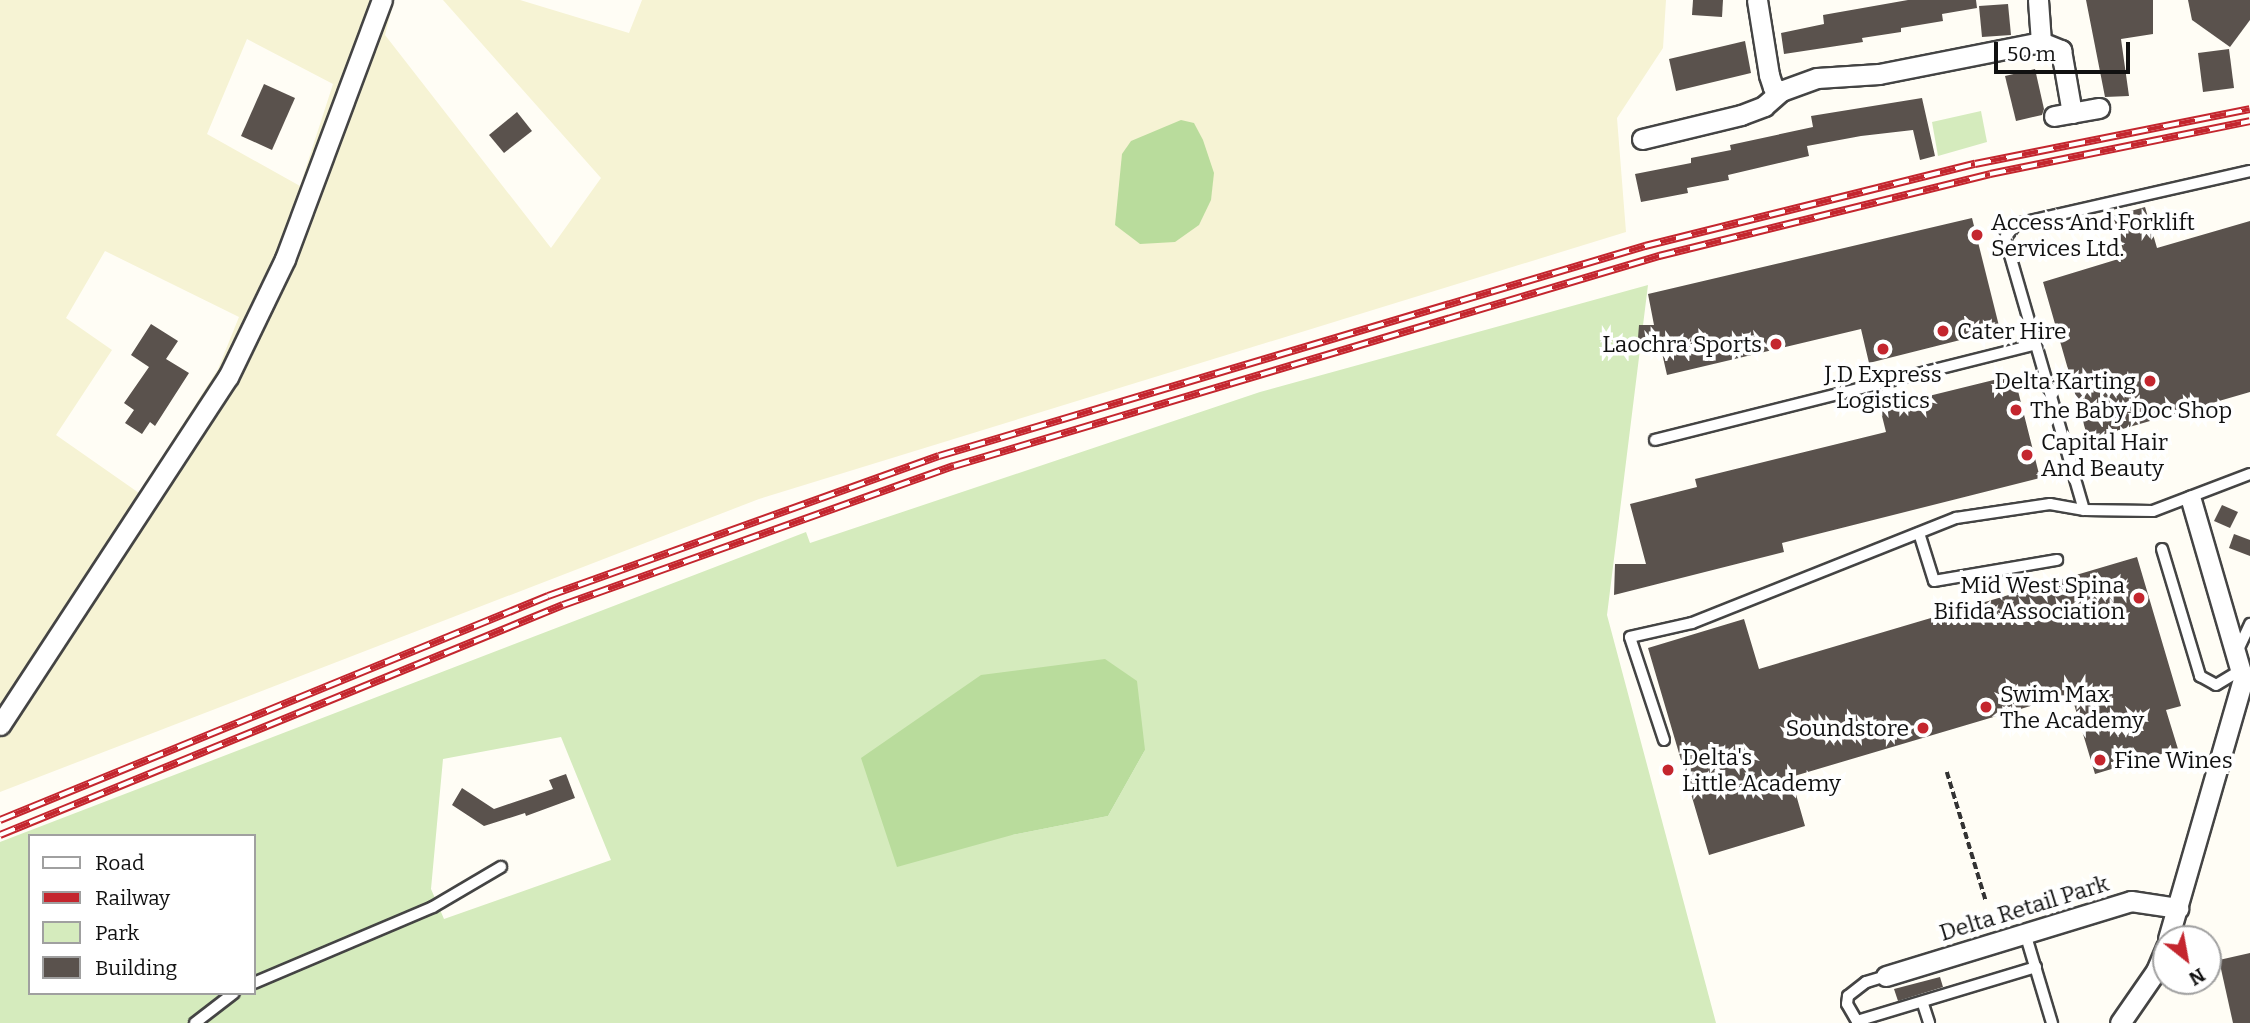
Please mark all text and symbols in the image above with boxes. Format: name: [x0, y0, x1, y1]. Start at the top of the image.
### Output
scale bar: [1998, 28, 2134, 72]
text: 50 m: [2007, 41, 2056, 67]
place label: Access And Forklift Services Ltd.: [1991, 208, 2195, 262]
marker: Access And Forklift Services Ltd.: [1969, 227, 1985, 243]
place label: Cater Hire: [1957, 317, 2067, 345]
marker: Cater Hire: [1935, 323, 1951, 339]
place label: Laochra Sports: [1602, 330, 1762, 358]
marker: Laochra Sports: [1768, 336, 1784, 352]
marker: J.D Express Logistics: [1875, 341, 1891, 357]
place label: J.D Express Logistics: [1824, 360, 1942, 414]
place label: Delta Karting: [1995, 367, 2136, 395]
marker: Delta Karting: [2142, 373, 2158, 389]
place label: The Baby Doc Shop: [2030, 396, 2232, 424]
marker: The Baby Doc Shop: [2008, 402, 2024, 418]
place label: Capital Hair And Beauty: [2041, 428, 2168, 482]
marker: Capital Hair And Beauty: [2019, 447, 2035, 463]
place label: Mid West Spina Bifida Association: [1933, 571, 2125, 625]
marker: Mid West Spina Bifida Association: [2131, 590, 2147, 606]
place label: Swim Max The Academy: [2000, 680, 2144, 734]
marker: Swim Max The Academy: [1978, 699, 1994, 715]
place label: Soundstore: [1785, 714, 1909, 742]
marker: Soundstore: [1915, 720, 1931, 736]
place label: Delta's Little Academy: [1682, 743, 1841, 797]
place label: Fine Wines: [2114, 746, 2233, 774]
marker: Fine Wines: [2092, 752, 2108, 768]
marker: Delta's Little Academy: [1660, 762, 1676, 778]
legend: [28, 834, 256, 995]
text: Road: [95, 850, 144, 876]
street label: Delta Retail Park: [1936, 869, 2112, 947]
text: Railway: [95, 885, 170, 911]
text: Park: [95, 920, 139, 946]
north arrow: [2152, 925, 2222, 995]
text: Building: [95, 955, 177, 981]
text: N: [2185, 963, 2209, 990]

